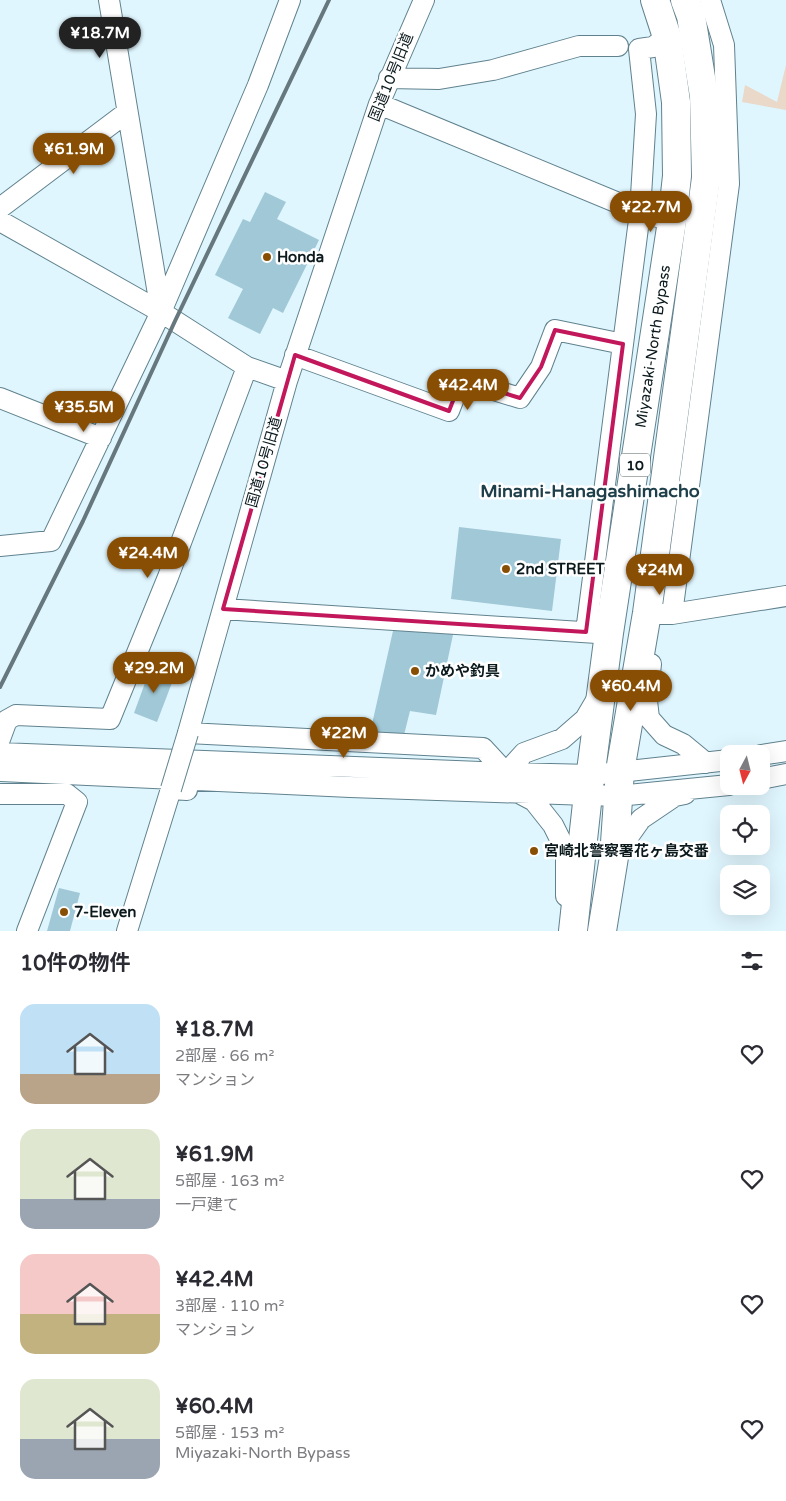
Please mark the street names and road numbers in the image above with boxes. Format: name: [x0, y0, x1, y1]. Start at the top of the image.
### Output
street label: 国道10号旧道: [365, 30, 417, 124]
street label: Miyazaki-North Bypass: [631, 264, 674, 429]
street label: 国道10号旧道: [242, 414, 286, 510]
road number: 10: [620, 454, 650, 476]

